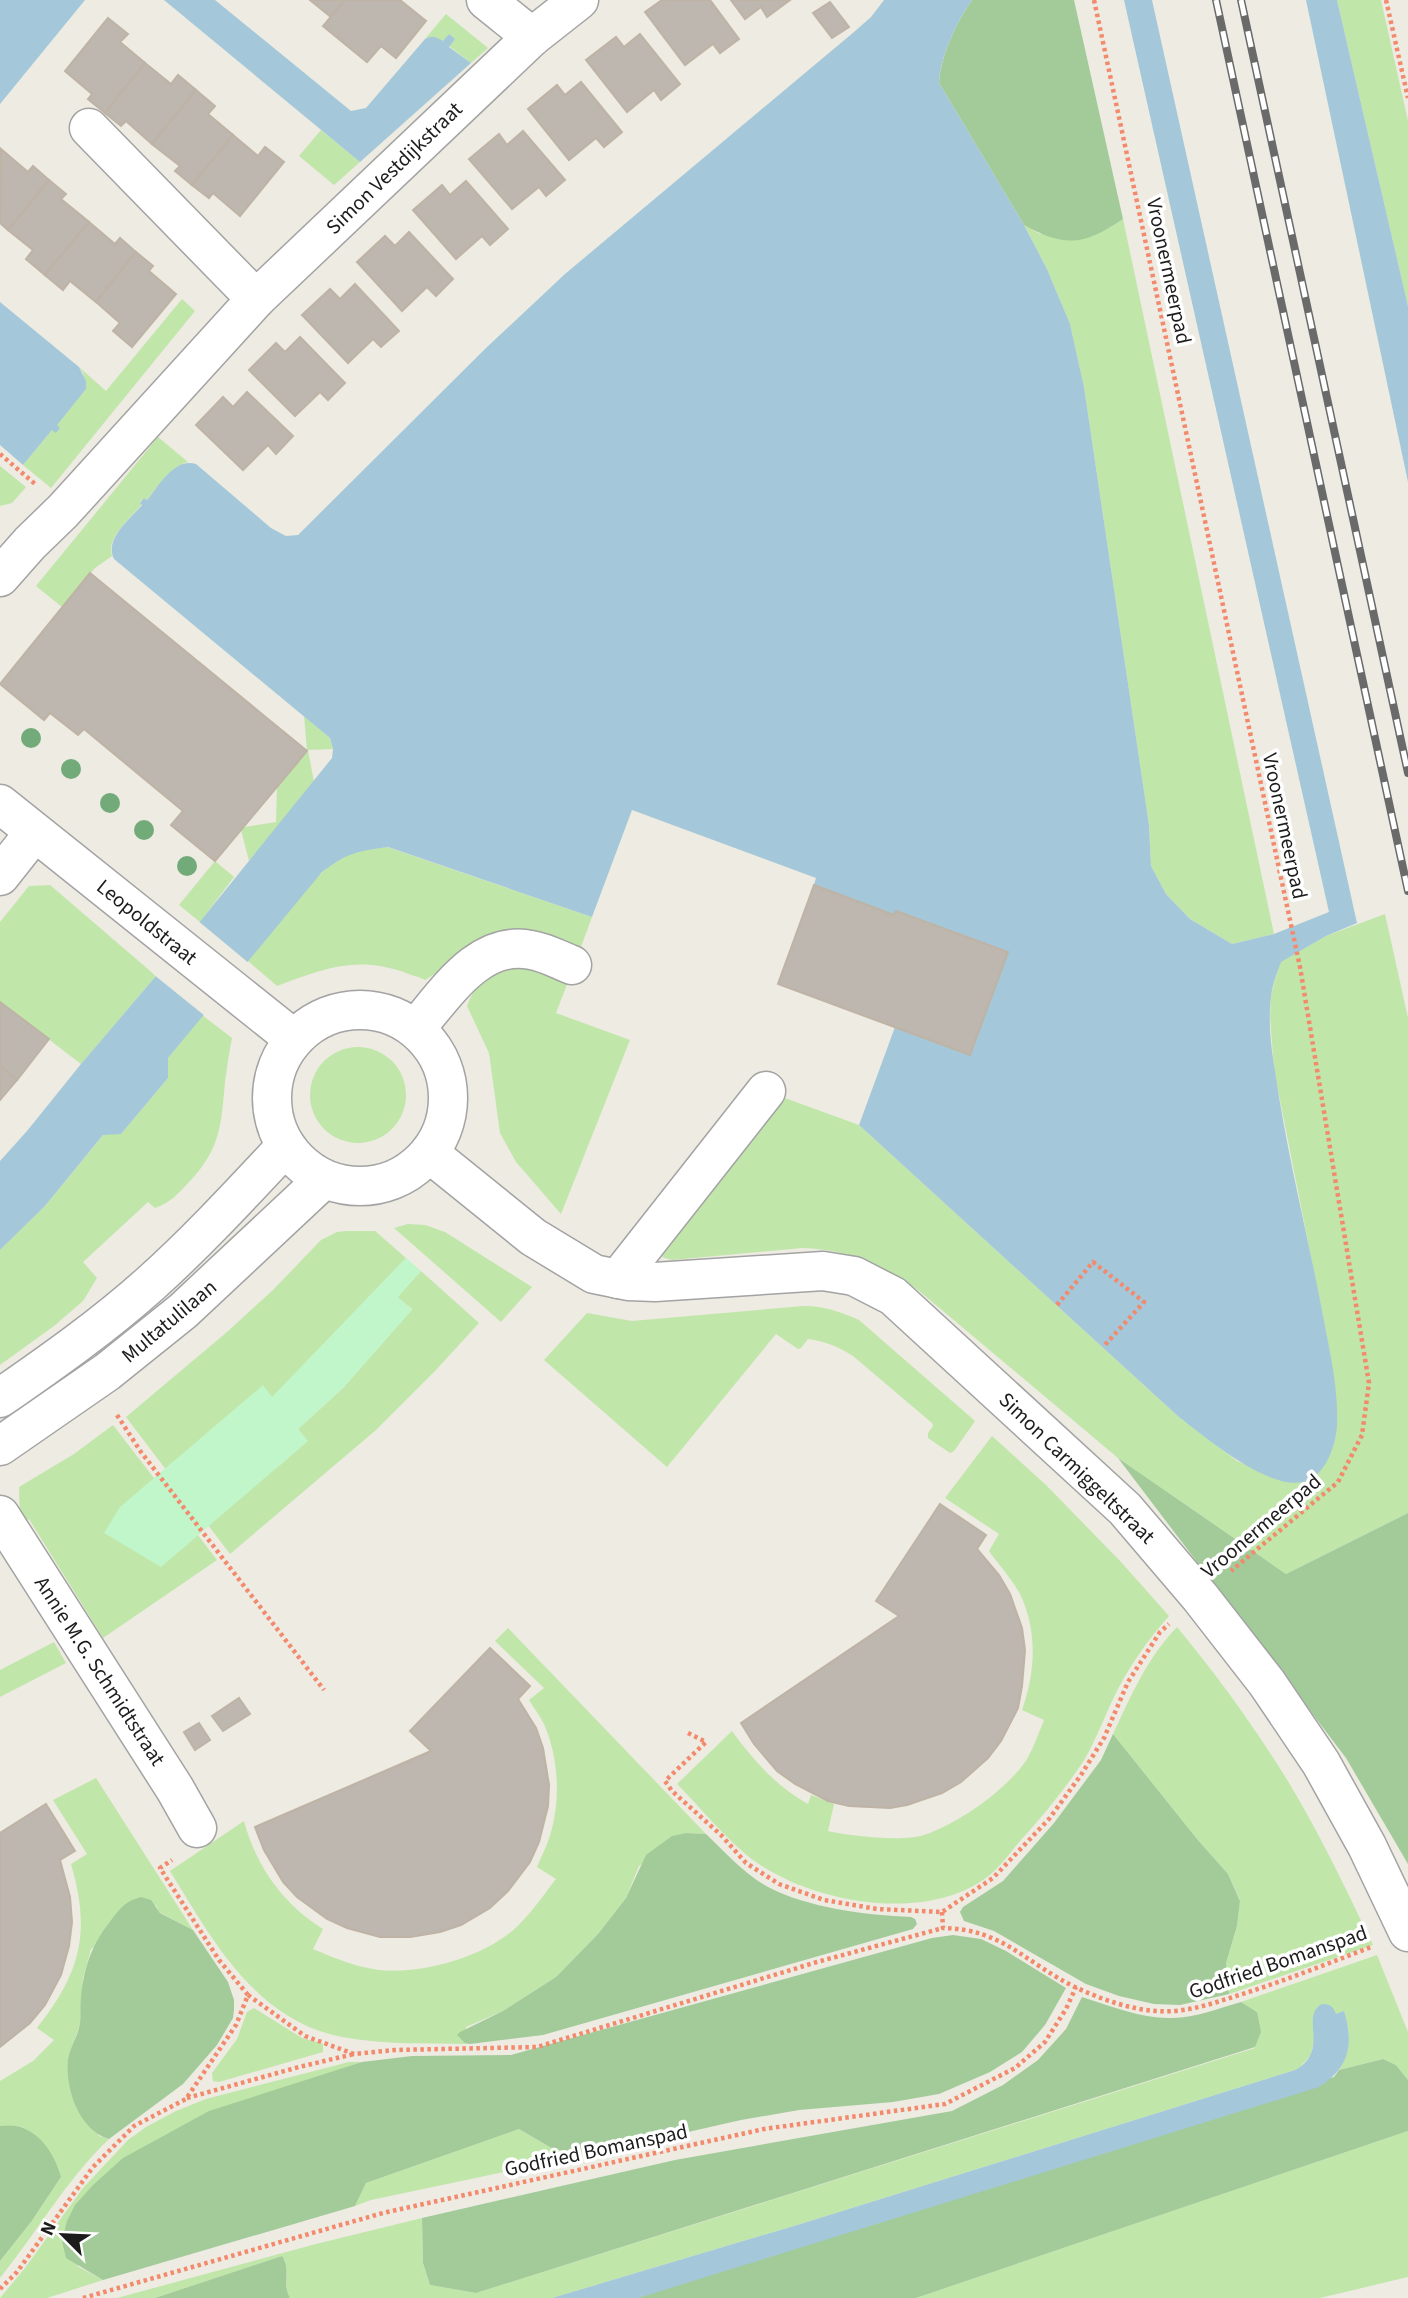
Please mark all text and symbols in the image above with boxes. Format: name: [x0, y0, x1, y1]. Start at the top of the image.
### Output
street label: Simon Vestdijkstraat: [319, 95, 469, 241]
street label: Vroonermeerpad: [1139, 195, 1199, 347]
street label: Vroonermeerpad: [1255, 750, 1315, 902]
street label: Leopoldstraat: [90, 872, 204, 972]
street label: Multatulilaan: [115, 1272, 223, 1370]
street label: Simon Carmiggeltstraat: [992, 1385, 1162, 1551]
street label: Vroonermeerpad: [1194, 1467, 1328, 1585]
street label: Annie M.G. Schmidtstraat: [27, 1570, 173, 1772]
street label: Godfried Bomanspad: [1185, 1917, 1371, 2007]
street label: Godfried Bomanspad: [502, 2116, 690, 2184]
north arrow: [28, 2200, 98, 2270]
text: N: [34, 2217, 64, 2240]

